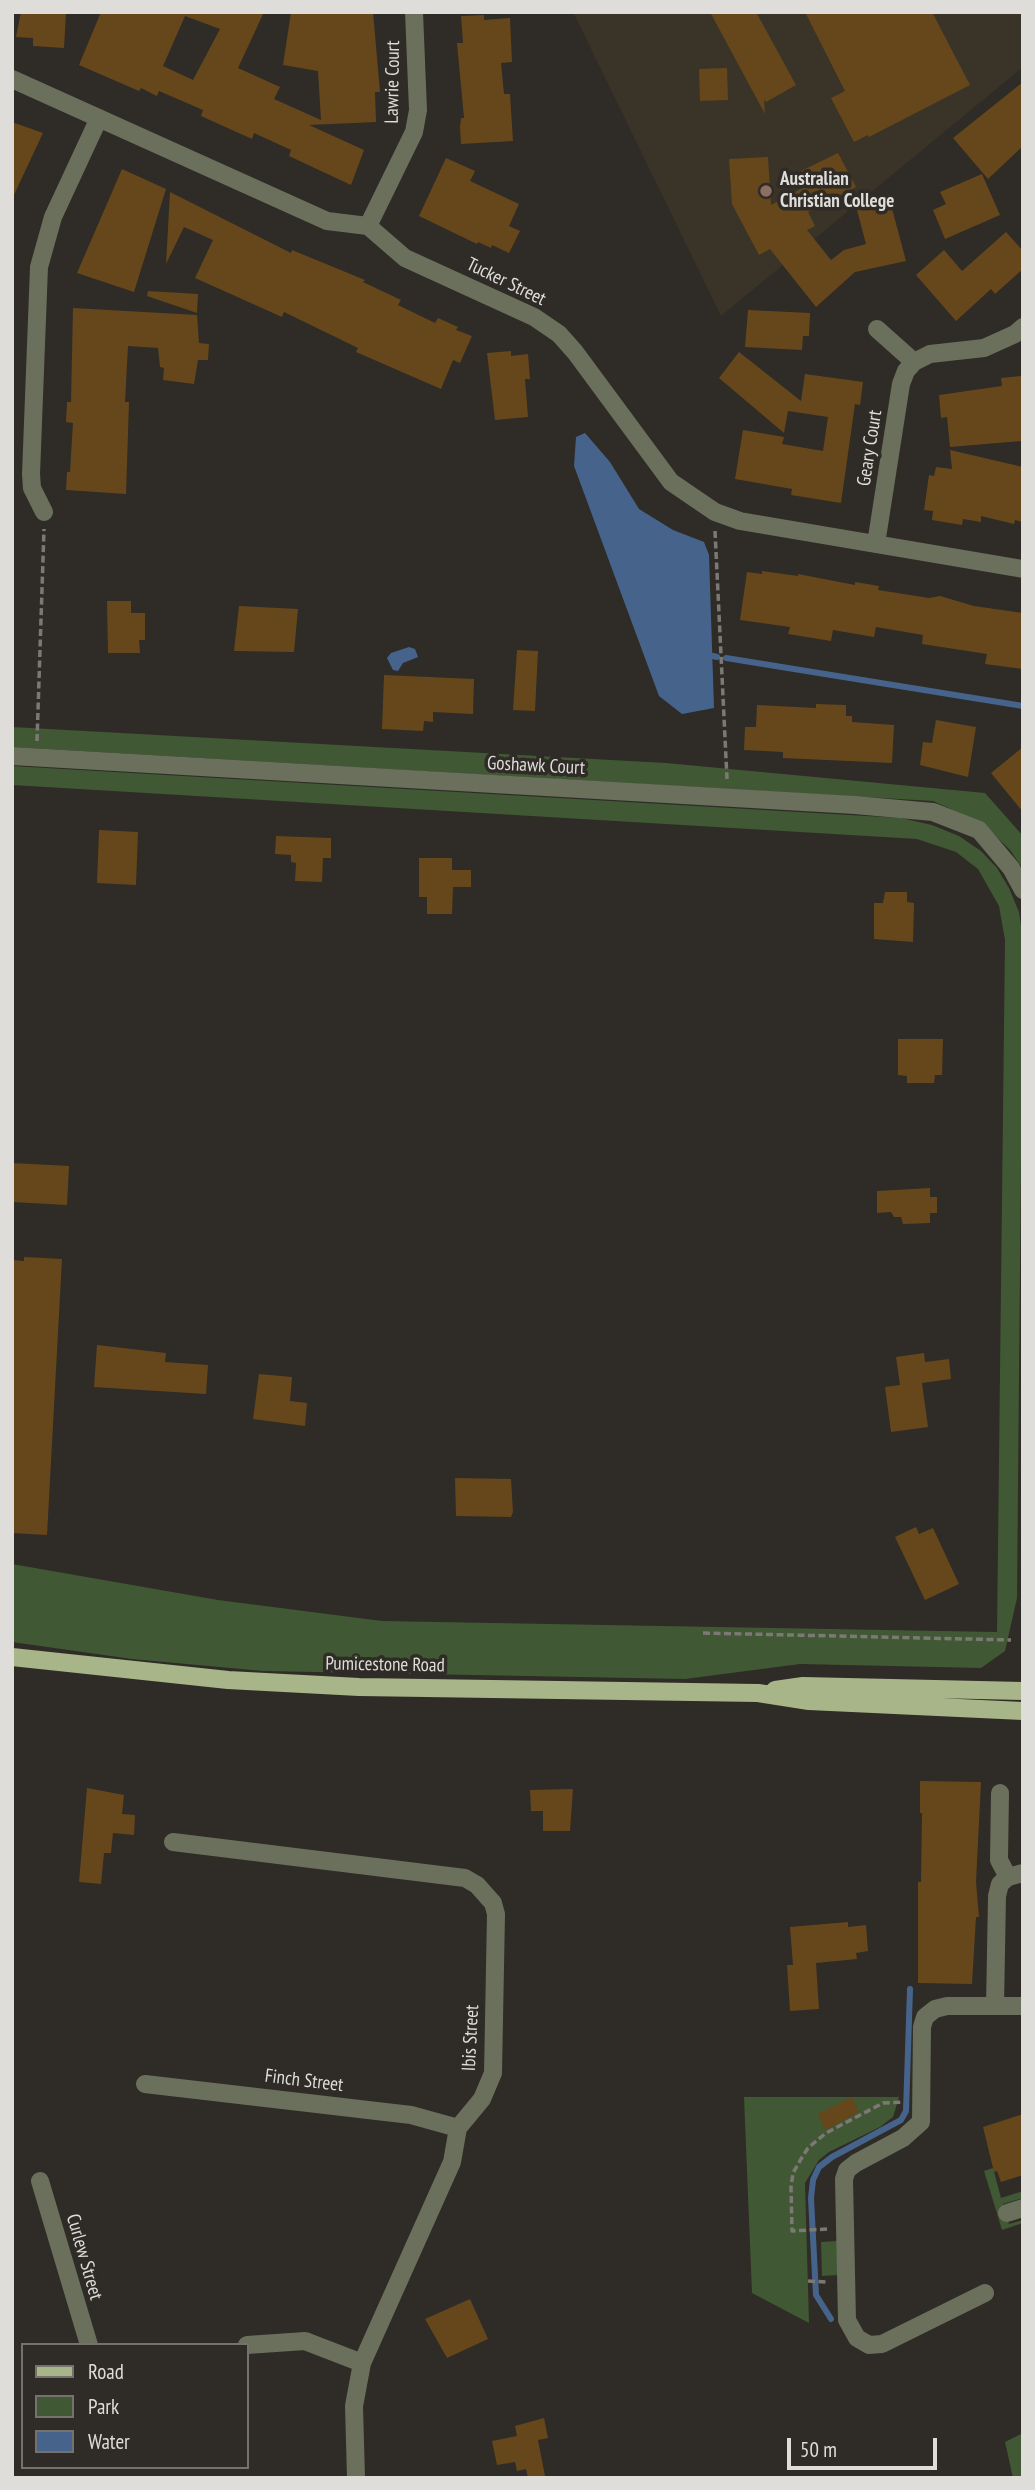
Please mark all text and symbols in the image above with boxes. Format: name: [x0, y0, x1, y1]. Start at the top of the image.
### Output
street label: Lawrie Court: [381, 40, 405, 124]
place label: Australian Christian College: [780, 169, 894, 213]
marker: Australian Christian College: [758, 183, 774, 199]
street label: Tucker Street: [463, 253, 549, 311]
street label: Geary Court: [853, 408, 887, 488]
street label: Goshawk Court: [486, 752, 586, 780]
street label: Pumicestone Road: [325, 1653, 445, 1677]
street label: Ibis Street: [458, 2004, 484, 2072]
street label: Finch Street: [264, 2065, 344, 2097]
street label: Curlew Street: [61, 2211, 107, 2303]
legend: [21, 2343, 248, 2469]
text: Road: [88, 2358, 124, 2385]
text: Park: [88, 2393, 119, 2420]
scale bar: [790, 2424, 940, 2468]
text: Water: [88, 2428, 130, 2455]
text: 50 m: [800, 2436, 837, 2463]

